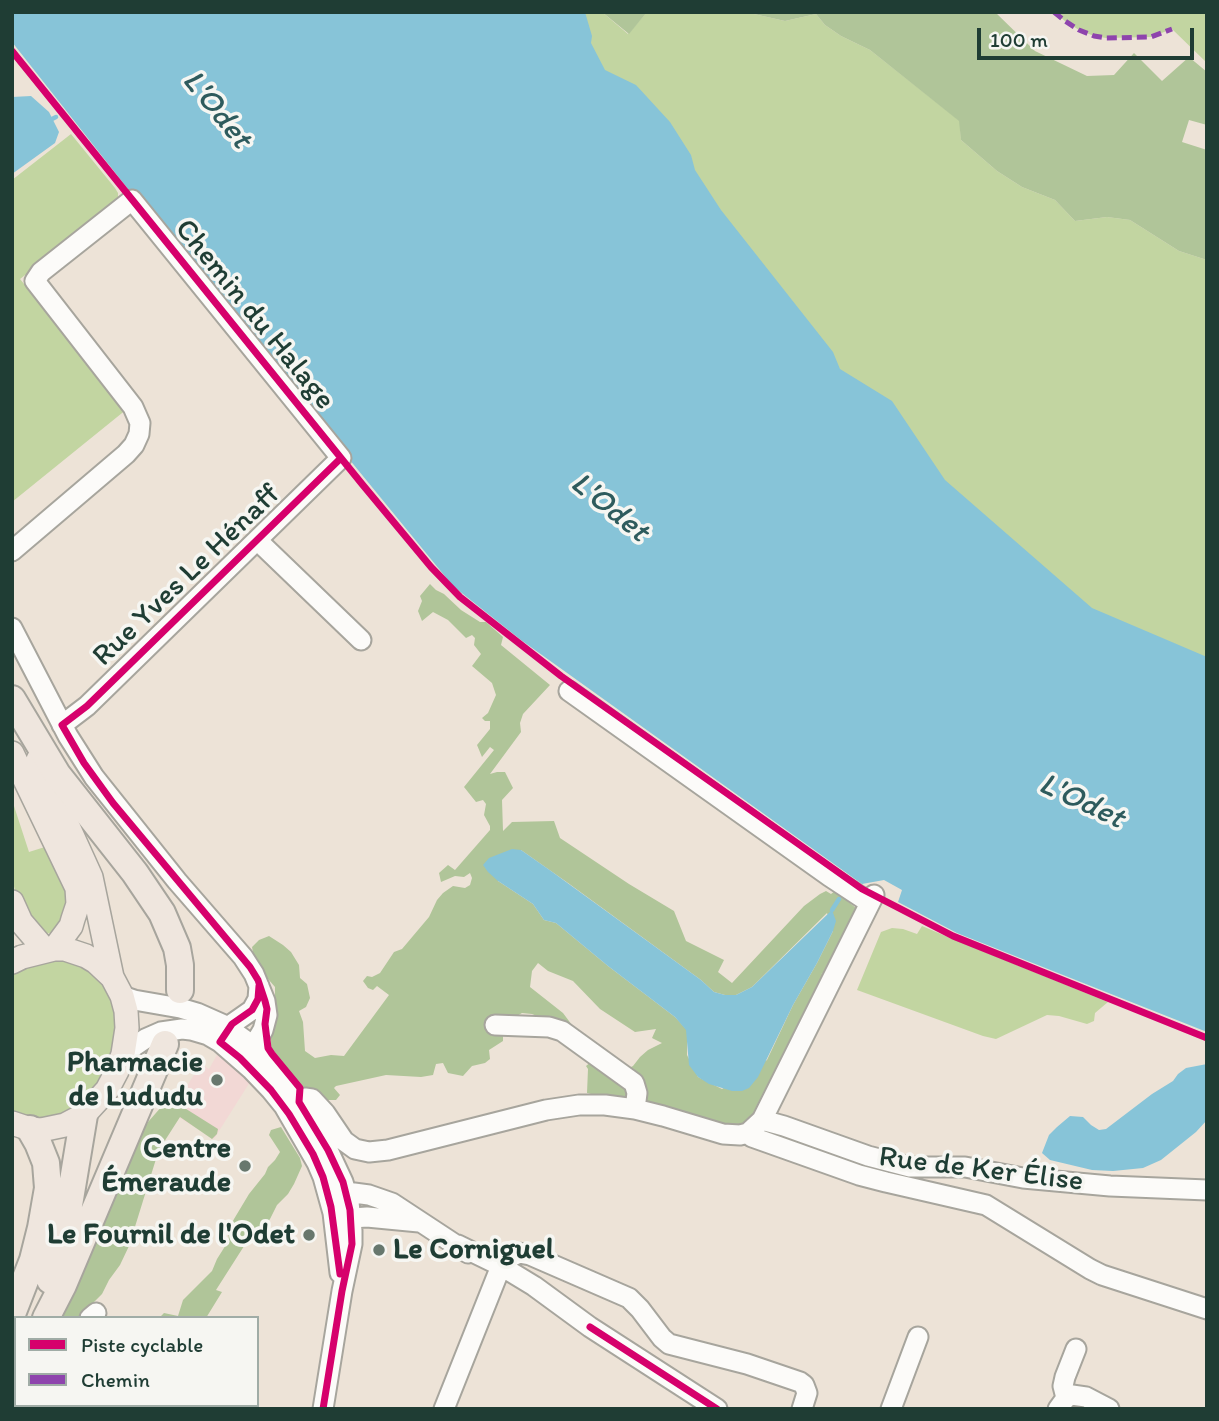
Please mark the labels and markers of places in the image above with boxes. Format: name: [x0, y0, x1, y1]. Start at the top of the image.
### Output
place label: Pharmacie de Lududu: [67, 1045, 203, 1116]
marker: Pharmacie de Lududu: [209, 1072, 225, 1088]
place label: Centre Émeraude: [102, 1131, 231, 1202]
marker: Centre Émeraude: [237, 1158, 253, 1174]
place label: Le Fournil de l'Odet: [47, 1217, 295, 1253]
marker: Le Fournil de l'Odet: [301, 1227, 317, 1243]
place label: Le Corniguel: [393, 1232, 554, 1268]
marker: Le Corniguel: [371, 1242, 387, 1258]

